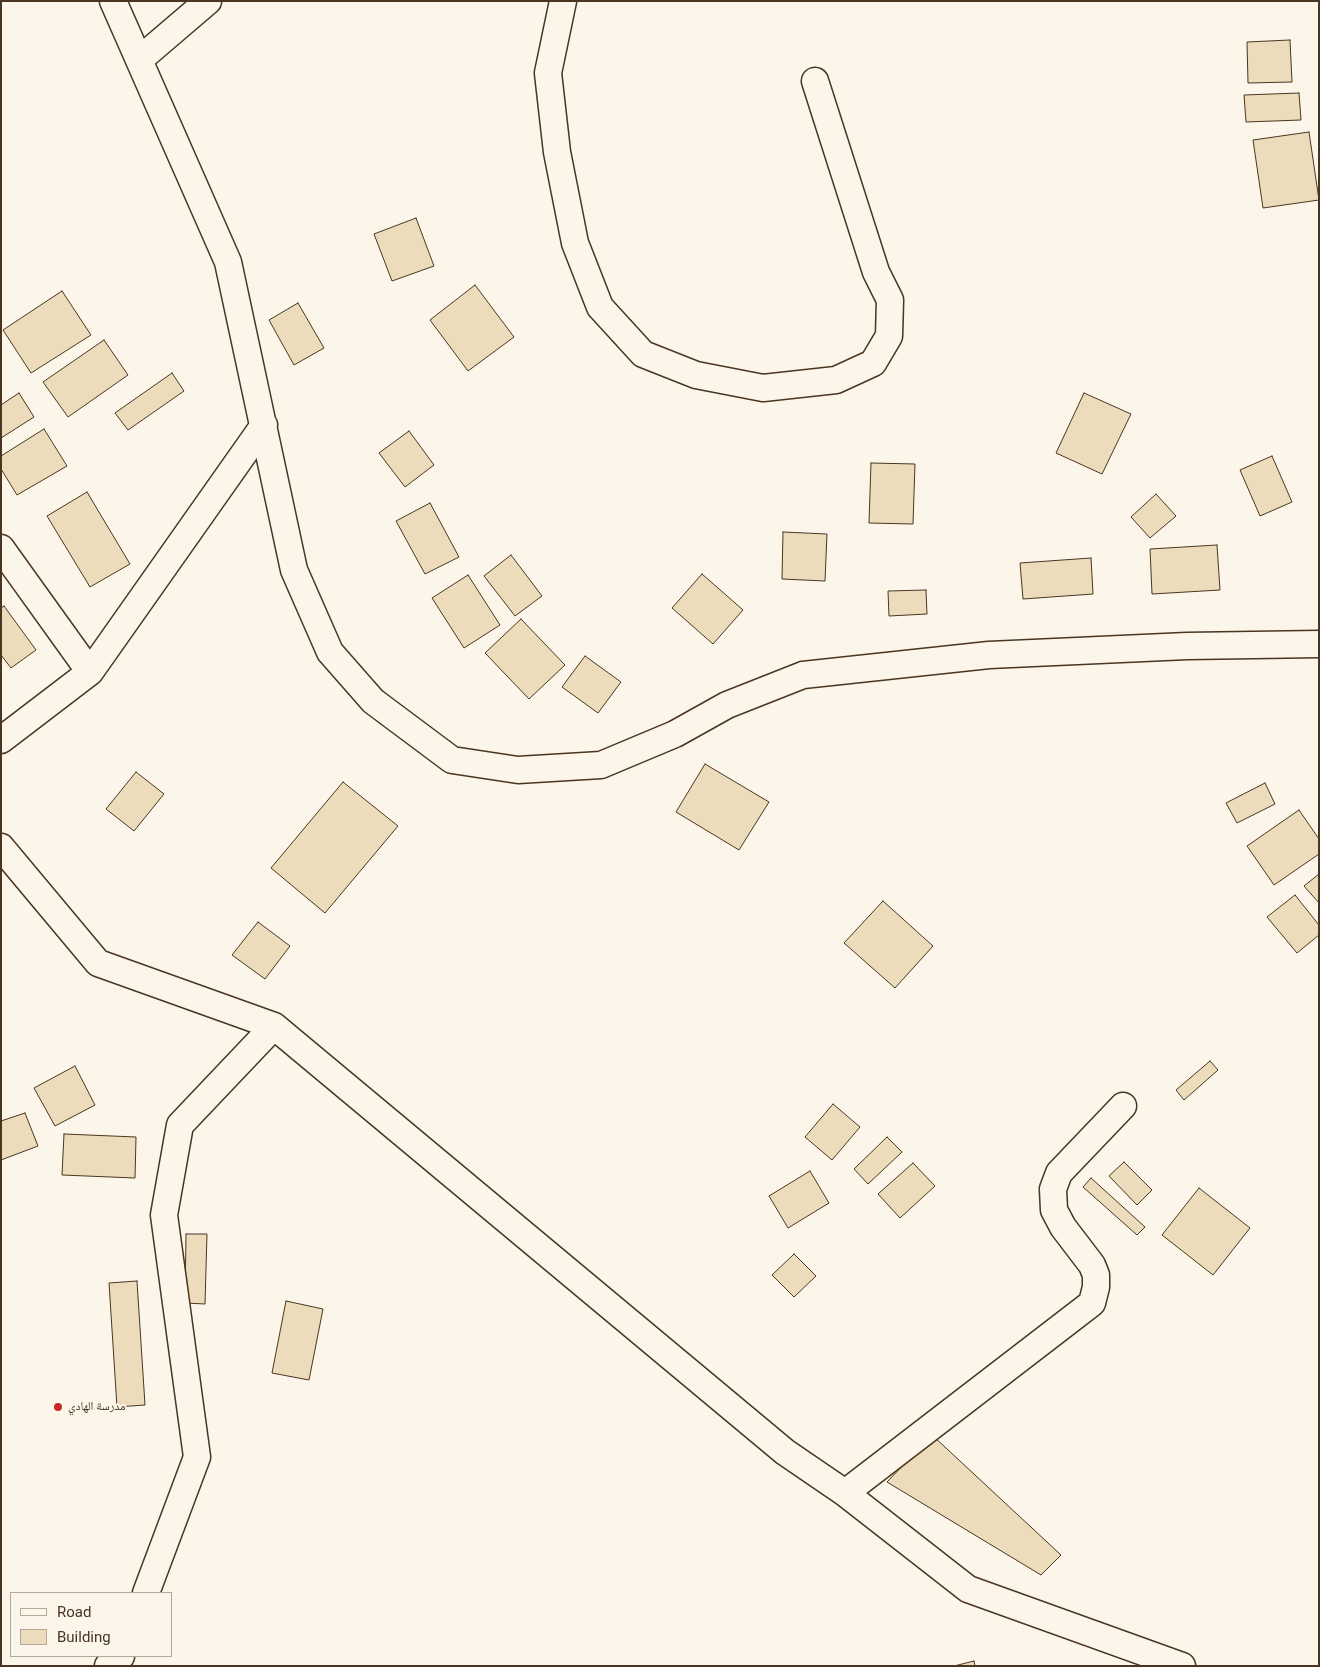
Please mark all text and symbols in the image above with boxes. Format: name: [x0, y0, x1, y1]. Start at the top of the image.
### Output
place label: مدرسة الهادي: [68, 1400, 125, 1414]
marker: مدرسة الهادي: [52, 1401, 64, 1413]
legend: [10, 1592, 172, 1657]
text: Road: [57, 1603, 91, 1621]
text: Building: [57, 1628, 111, 1646]

